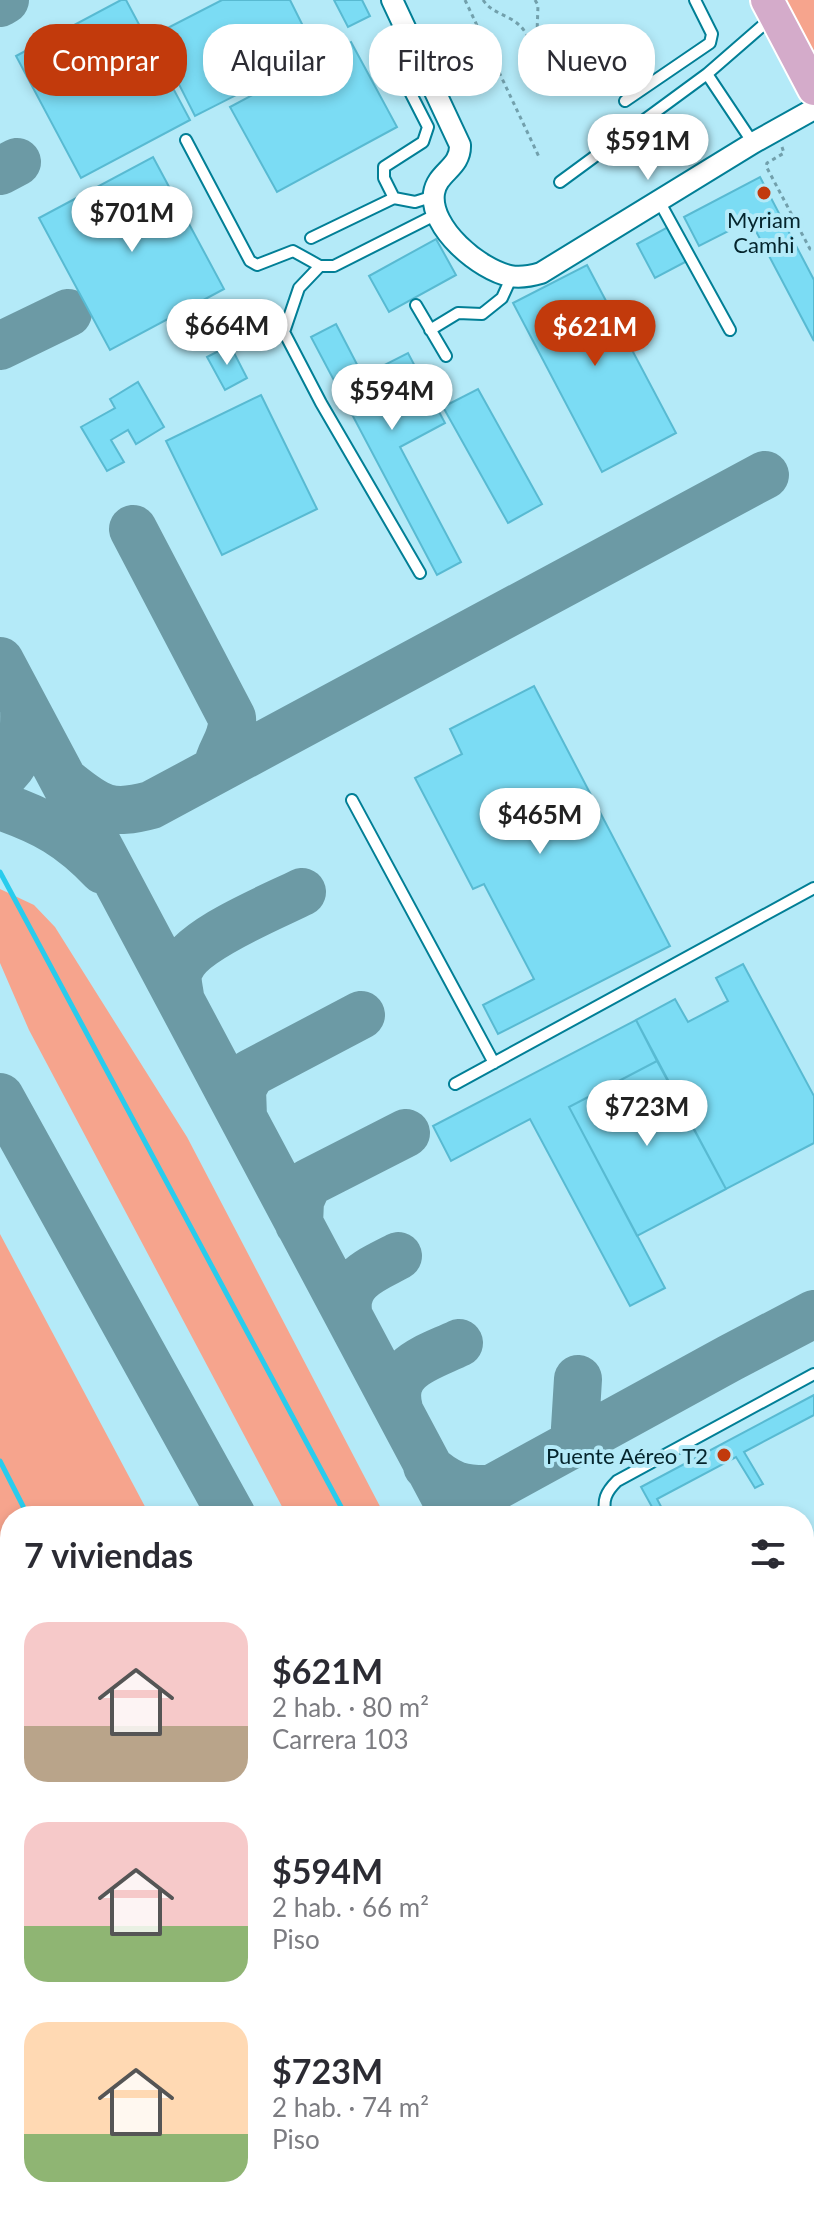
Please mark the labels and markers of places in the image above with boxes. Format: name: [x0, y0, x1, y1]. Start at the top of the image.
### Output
pin: $591M: [592, 114, 704, 182]
marker: Myriam Camhi: [755, 184, 773, 202]
pin: $701M: [76, 186, 188, 254]
place label: Myriam Camhi: [727, 206, 801, 258]
pin: $664M: [171, 299, 283, 367]
pin: $621M: [539, 300, 651, 368]
pin: $594M: [336, 364, 448, 432]
pin: $465M: [484, 788, 596, 856]
pin: $723M: [591, 1080, 703, 1148]
place label: Puente Aéreo T2: [546, 1442, 708, 1469]
marker: Puente Aéreo T2: [715, 1446, 733, 1464]

